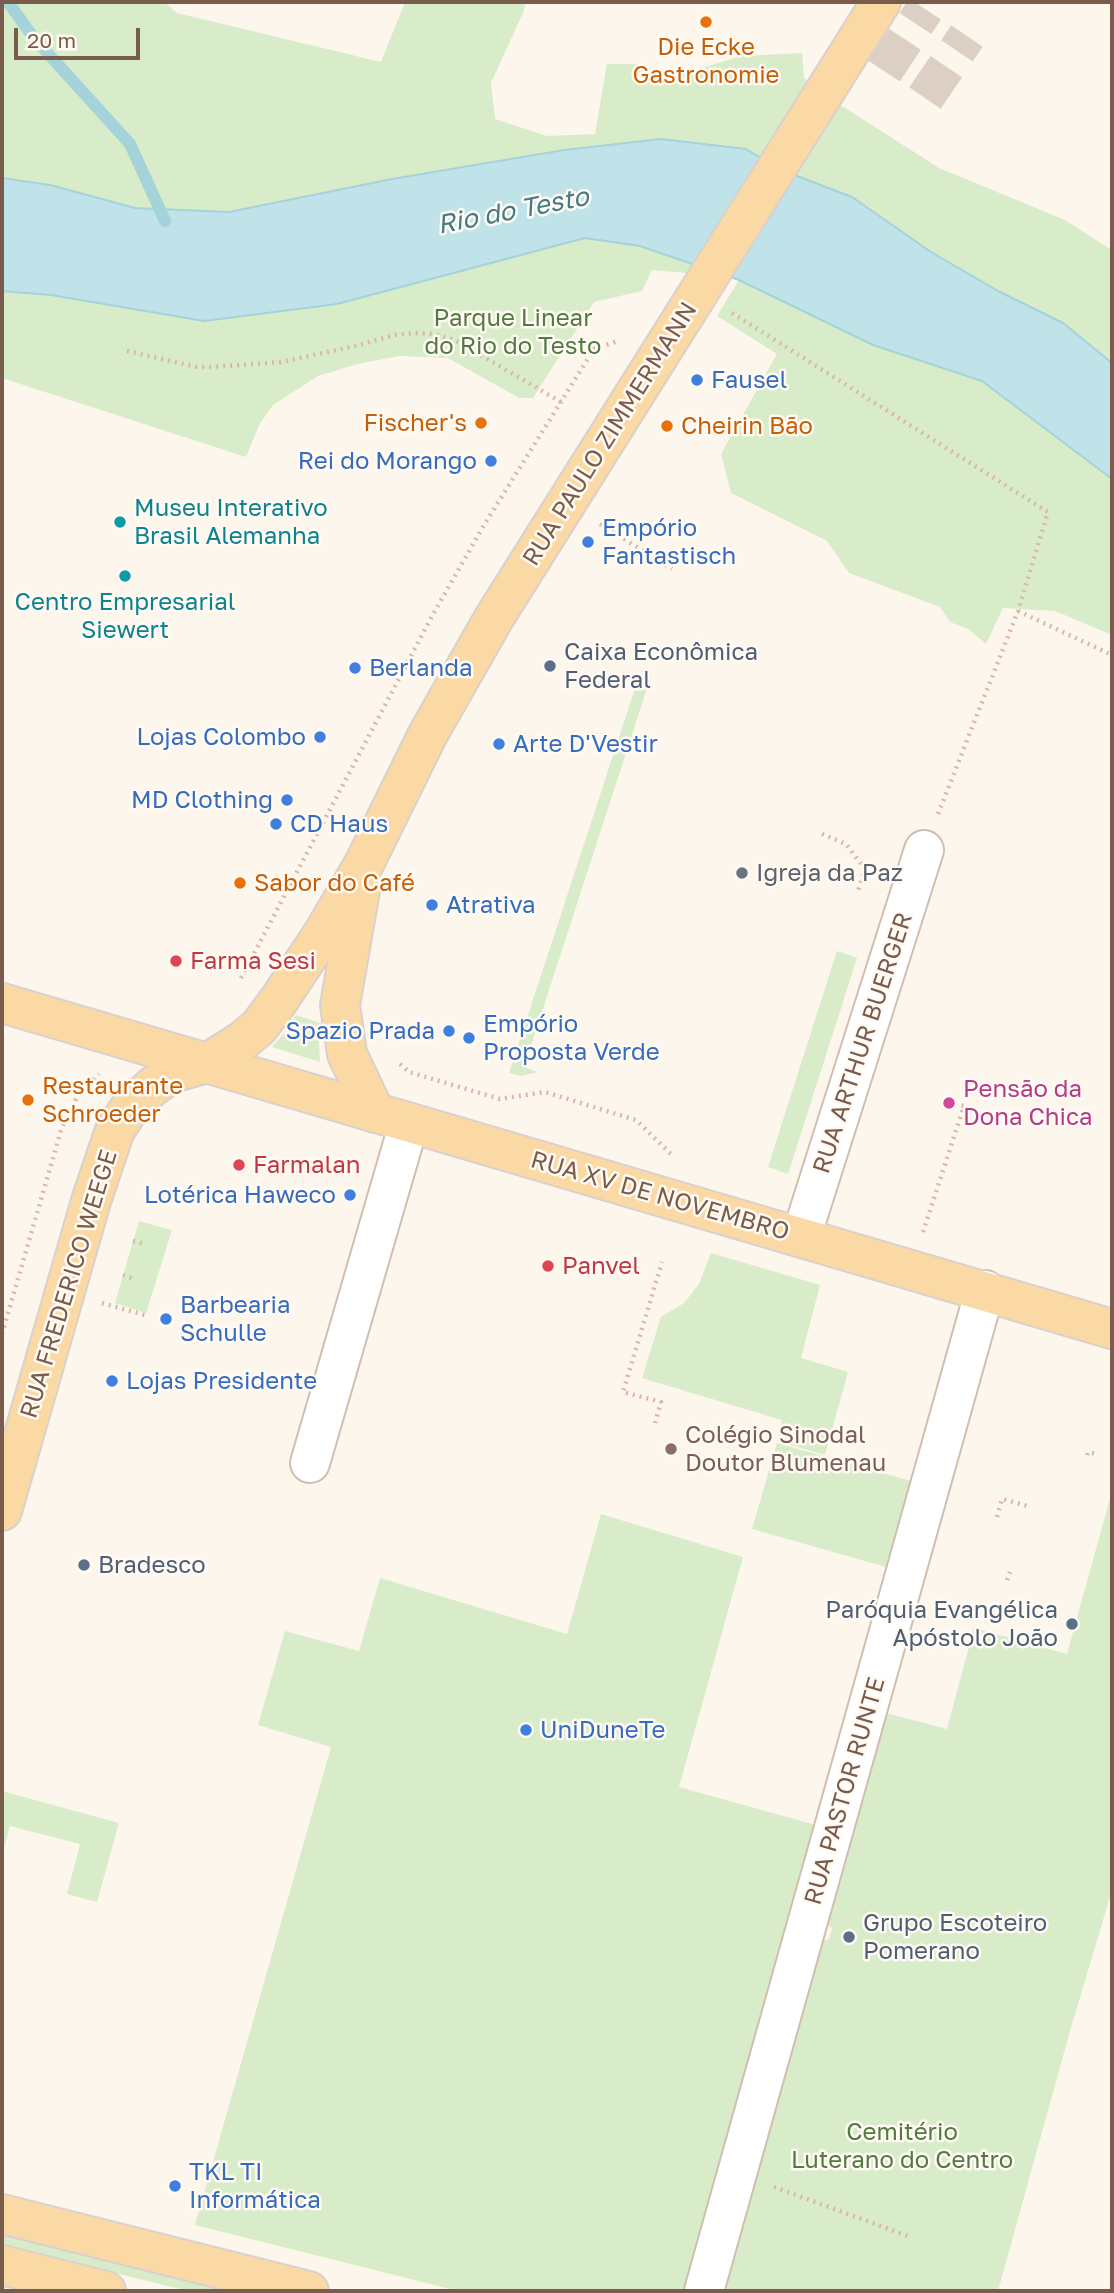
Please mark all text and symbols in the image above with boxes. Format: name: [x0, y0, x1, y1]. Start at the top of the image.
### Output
scale bar: [18, 14, 144, 58]
marker: Die Ecke Gastronomie: [698, 14, 714, 30]
text: 20 m: [27, 27, 76, 53]
place label: Die Ecke Gastronomie: [632, 33, 780, 89]
water label: Rio do Testo: [435, 181, 591, 241]
street label: RUA PAULO ZIMMERMANN: [517, 297, 703, 571]
park label: Parque Linear do Rio do Testo: [425, 304, 601, 360]
place label: Fausel: [711, 366, 787, 394]
marker: Fausel: [689, 372, 705, 388]
place label: Fischer's: [363, 409, 467, 437]
place label: Cheirin Bão: [681, 412, 813, 440]
marker: Fischer's: [473, 415, 489, 431]
marker: Cheirin Bão: [659, 418, 675, 434]
place label: Rei do Morango: [298, 447, 477, 475]
marker: Rei do Morango: [483, 453, 499, 469]
place label: Museu Interativo Brasil Alemanha: [134, 494, 328, 550]
marker: Museu Interativo Brasil Alemanha: [112, 514, 128, 530]
place label: Empório Fantastisch: [602, 514, 736, 570]
marker: Empório Fantastisch: [580, 534, 596, 550]
marker: Centro Empresarial Siewert: [117, 568, 133, 584]
place label: Centro Empresarial Siewert: [15, 588, 235, 644]
place label: Caixa Econômica Federal: [564, 638, 758, 694]
place label: Berlanda: [369, 654, 473, 682]
marker: Caixa Econômica Federal: [542, 658, 558, 674]
marker: Berlanda: [347, 660, 363, 676]
place label: Lojas Colombo: [136, 723, 306, 751]
marker: Lojas Colombo: [312, 729, 328, 745]
place label: Arte D'Vestir: [513, 730, 658, 758]
marker: Arte D'Vestir: [491, 736, 507, 752]
place label: MD Clothing: [131, 786, 273, 814]
marker: MD Clothing: [279, 792, 295, 808]
place label: CD Haus: [290, 810, 388, 838]
marker: CD Haus: [268, 816, 284, 832]
place label: Igreja da Paz: [756, 859, 903, 887]
marker: Igreja da Paz: [734, 865, 750, 881]
place label: Sabor do Café: [254, 869, 415, 897]
marker: Sabor do Café: [232, 875, 248, 891]
place label: Atrativa: [446, 891, 535, 919]
marker: Atrativa: [424, 897, 440, 913]
street label: RUA ARTHUR BUERGER: [807, 909, 919, 1177]
place label: Farma Sesi: [190, 947, 316, 975]
marker: Farma Sesi: [168, 953, 184, 969]
place label: Empório Proposta Verde: [483, 1010, 660, 1066]
place label: Spazio Prada: [286, 1017, 435, 1045]
marker: Spazio Prada: [441, 1023, 457, 1039]
marker: Empório Proposta Verde: [461, 1030, 477, 1046]
place label: Restaurante Schroeder: [42, 1072, 183, 1128]
place label: Pensão da Dona Chica: [963, 1075, 1093, 1131]
marker: Restaurante Schroeder: [20, 1092, 36, 1108]
marker: Pensão da Dona Chica: [941, 1095, 957, 1111]
street label: RUA XV DE NOVEMBRO: [527, 1145, 793, 1247]
street label: RUA FREDERICO WEEGE: [14, 1146, 124, 1422]
place label: Farmalan: [253, 1151, 361, 1179]
marker: Farmalan: [231, 1157, 247, 1173]
place label: Lotérica Haweco: [144, 1181, 336, 1209]
marker: Lotérica Haweco: [342, 1187, 358, 1203]
place label: Panvel: [562, 1252, 640, 1280]
marker: Panvel: [540, 1258, 556, 1274]
place label: Barbearia Schulle: [180, 1291, 291, 1347]
marker: Barbearia Schulle: [158, 1311, 174, 1327]
place label: Lojas Presidente: [126, 1367, 317, 1395]
marker: Lojas Presidente: [104, 1373, 120, 1389]
place label: Colégio Sinodal Doutor Blumenau: [685, 1421, 886, 1477]
marker: Colégio Sinodal Doutor Blumenau: [663, 1441, 679, 1457]
place label: Bradesco: [98, 1551, 206, 1579]
marker: Bradesco: [76, 1557, 92, 1573]
place label: Paróquia Evangélica Apóstolo João: [825, 1596, 1058, 1652]
marker: Paróquia Evangélica Apóstolo João: [1064, 1616, 1080, 1632]
street label: RUA PASTOR RUNTE: [799, 1674, 891, 1908]
place label: UniDuneTe: [540, 1716, 665, 1744]
marker: UniDuneTe: [518, 1722, 534, 1738]
place label: Grupo Escoteiro Pomerano: [863, 1909, 1047, 1965]
marker: Grupo Escoteiro Pomerano: [841, 1929, 857, 1945]
park label: Cemitério Luterano do Centro: [791, 2118, 1013, 2174]
place label: TKL TI Informática: [189, 2158, 321, 2214]
marker: TKL TI Informática: [167, 2178, 183, 2194]

